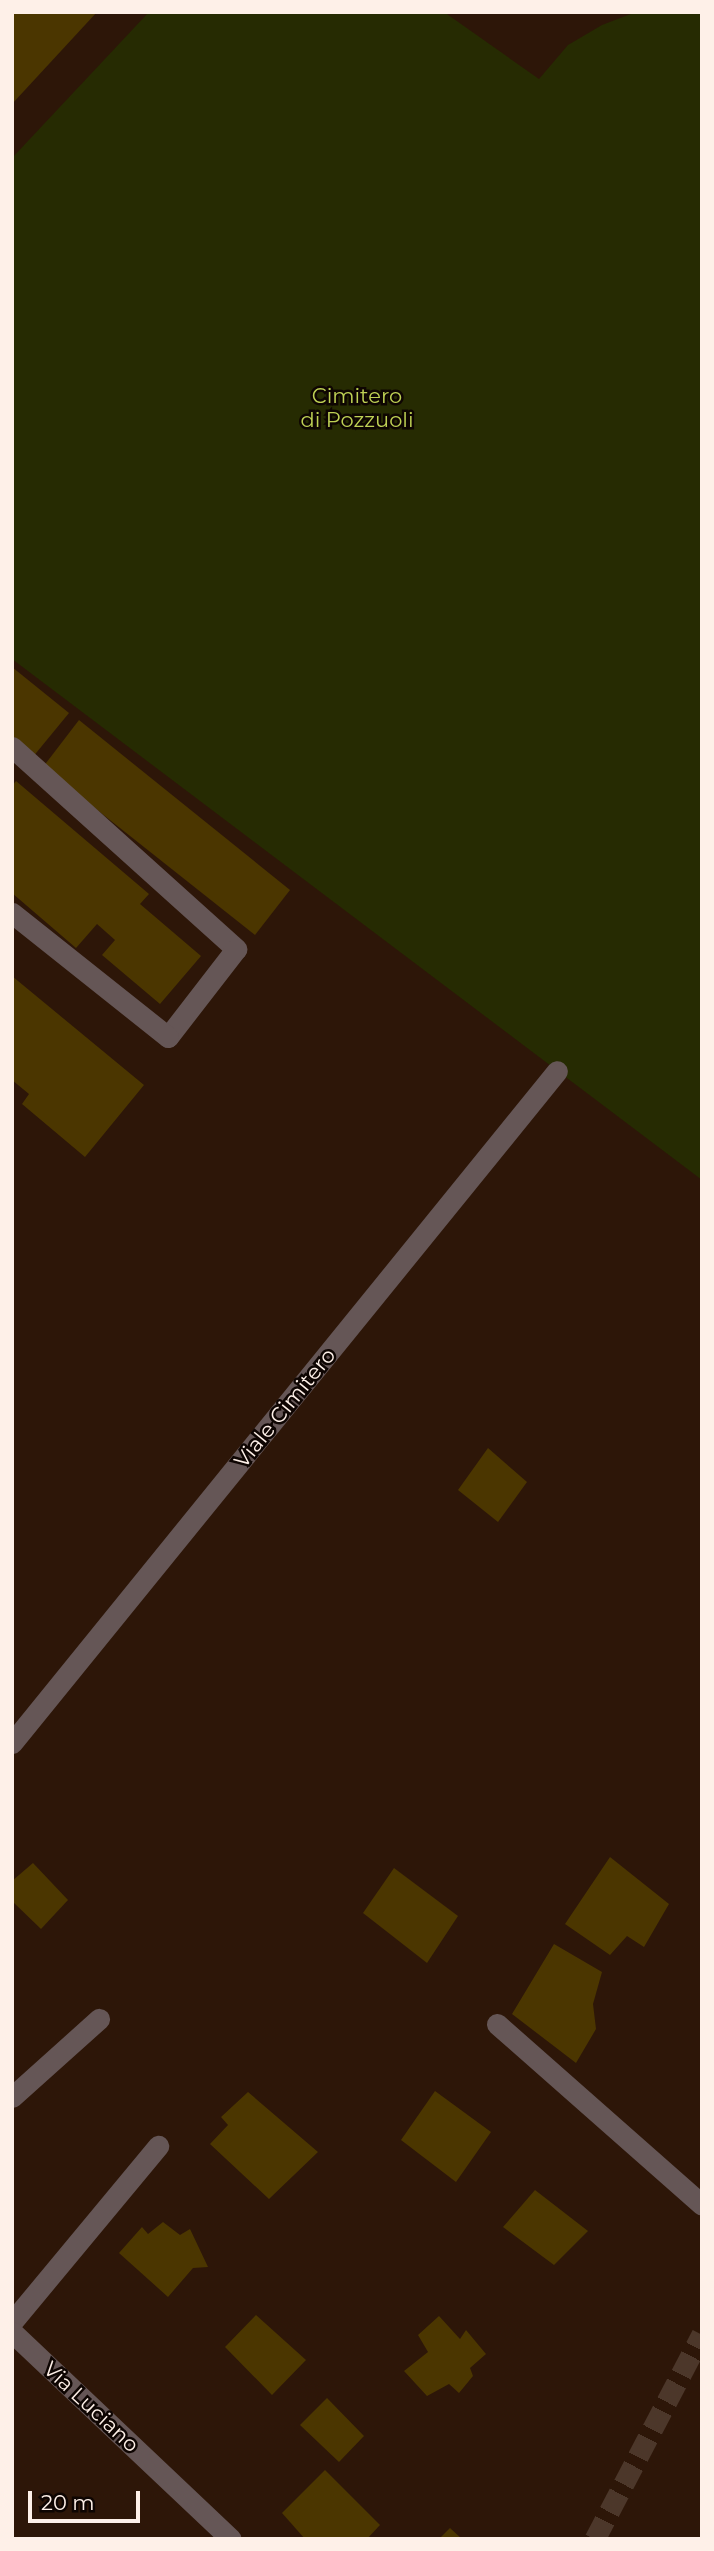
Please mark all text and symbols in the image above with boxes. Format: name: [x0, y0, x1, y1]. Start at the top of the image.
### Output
park label: Cimitero di Pozzuoli: [300, 383, 414, 433]
street label: Viale Cimitero: [229, 1343, 341, 1473]
street label: Via Luciano: [38, 2356, 144, 2458]
scale bar: [32, 2478, 144, 2522]
text: 20 m: [41, 2490, 95, 2515]

